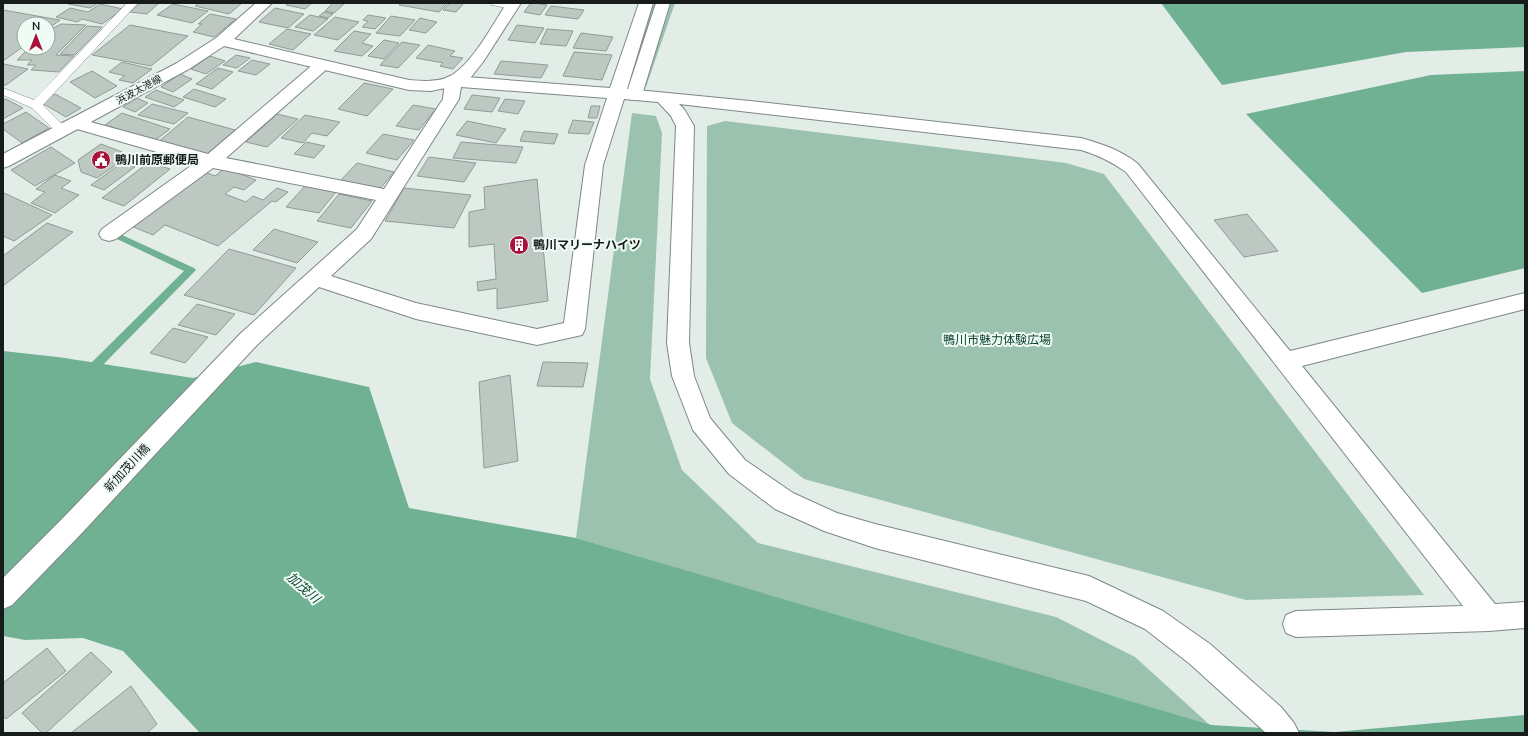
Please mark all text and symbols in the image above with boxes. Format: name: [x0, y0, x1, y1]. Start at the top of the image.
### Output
north arrow: [16, 16, 56, 56]
text: N: [32, 19, 40, 34]
street label: 浜波太港線: [114, 72, 164, 108]
public building icon: 鴨川前原郵便局: [90, 149, 112, 171]
place label: 鴨川前原郵便局: [115, 152, 199, 168]
building icon: 鴨川マリーナハイツ: [508, 234, 530, 256]
place label: 鴨川マリーナハイツ: [533, 237, 641, 253]
park label: 鴨川市魅力体験広場: [943, 332, 1051, 348]
street label: 新加茂川橋: [101, 441, 153, 495]
water label: 加茂川: [282, 568, 325, 609]

